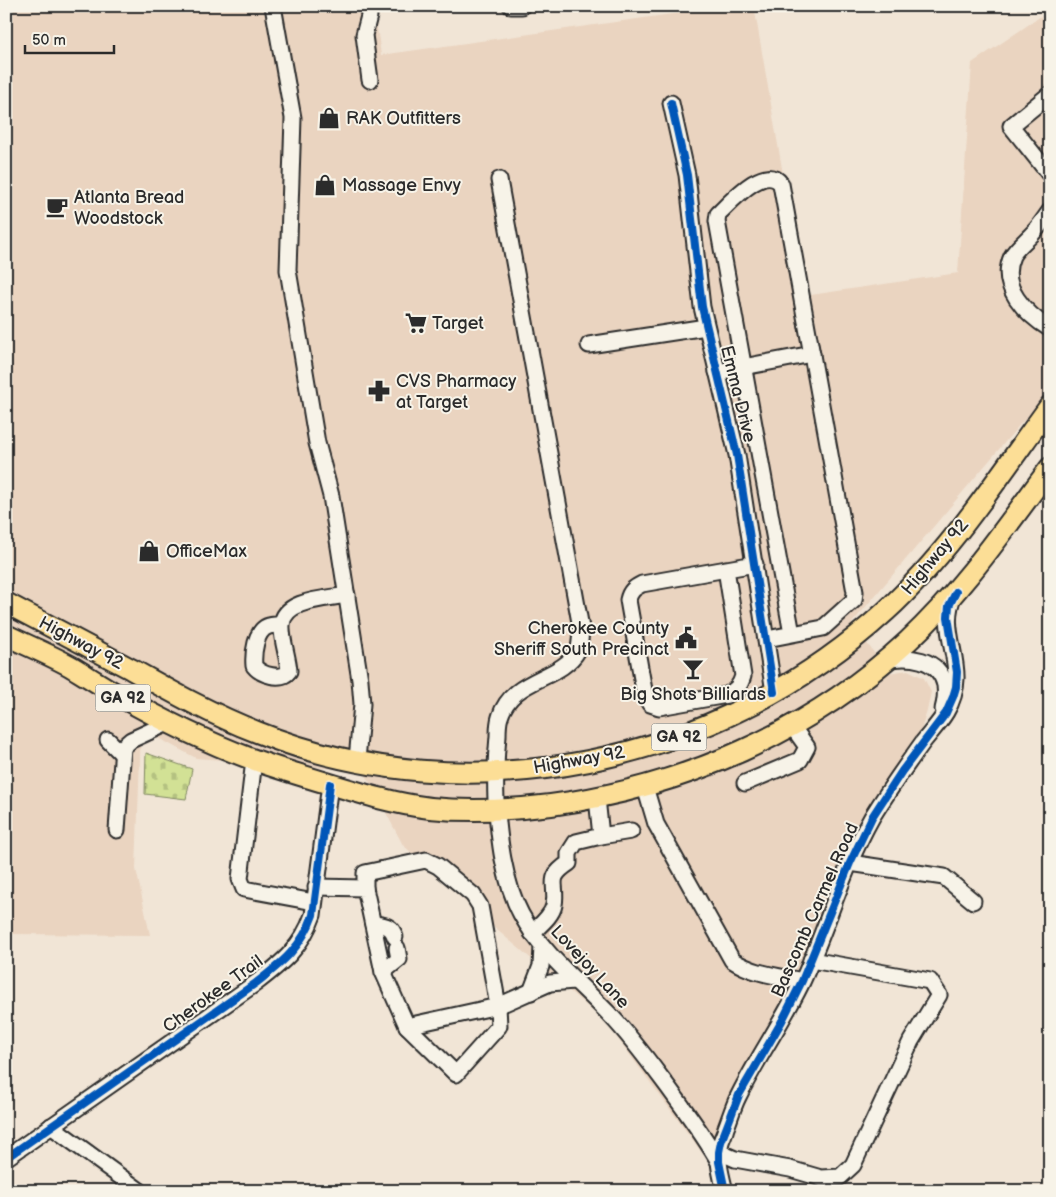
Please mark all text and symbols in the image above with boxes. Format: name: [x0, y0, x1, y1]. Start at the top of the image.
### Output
scale bar: [25, 22, 114, 54]
text: 50 m: [32, 31, 66, 50]
shop icon: RAK Outfitters: [316, 105, 342, 131]
place label: RAK Outfitters: [346, 108, 461, 129]
shop icon: Massage Envy: [312, 172, 338, 198]
place label: Massage Envy: [342, 175, 462, 196]
place label: Atlanta Bread Woodstock: [74, 187, 184, 229]
cafe icon: Atlanta Bread Woodstock: [44, 194, 70, 220]
supermarket icon: Target: [403, 310, 429, 336]
place label: Target: [432, 313, 484, 334]
street label: Emma Drive: [716, 343, 760, 445]
place label: CVS Pharmacy at Target: [396, 371, 517, 413]
pharmacy icon: CVS Pharmacy at Target: [366, 378, 392, 404]
street label: Highway 92: [897, 515, 973, 599]
shop icon: OfficeMax: [136, 538, 162, 564]
place label: OfficeMax: [166, 541, 248, 562]
street label: Highway 92: [35, 612, 127, 674]
place label: Cherokee County Sheriff South Precinct: [494, 618, 670, 660]
public building icon: Cherokee County Sheriff South Precinct: [673, 625, 699, 651]
bar icon: Big Shots Billiards: [680, 656, 706, 682]
road number: GA 92: [96, 684, 150, 711]
place label: Big Shots Billiards: [620, 684, 766, 705]
road number: GA 92: [652, 724, 706, 750]
street label: Highway 92: [532, 742, 627, 778]
street label: Bascomb Carmel Road: [767, 820, 863, 1000]
street label: Lovejoy Lane: [546, 921, 634, 1013]
street label: Cherokee Trail: [159, 951, 267, 1037]

